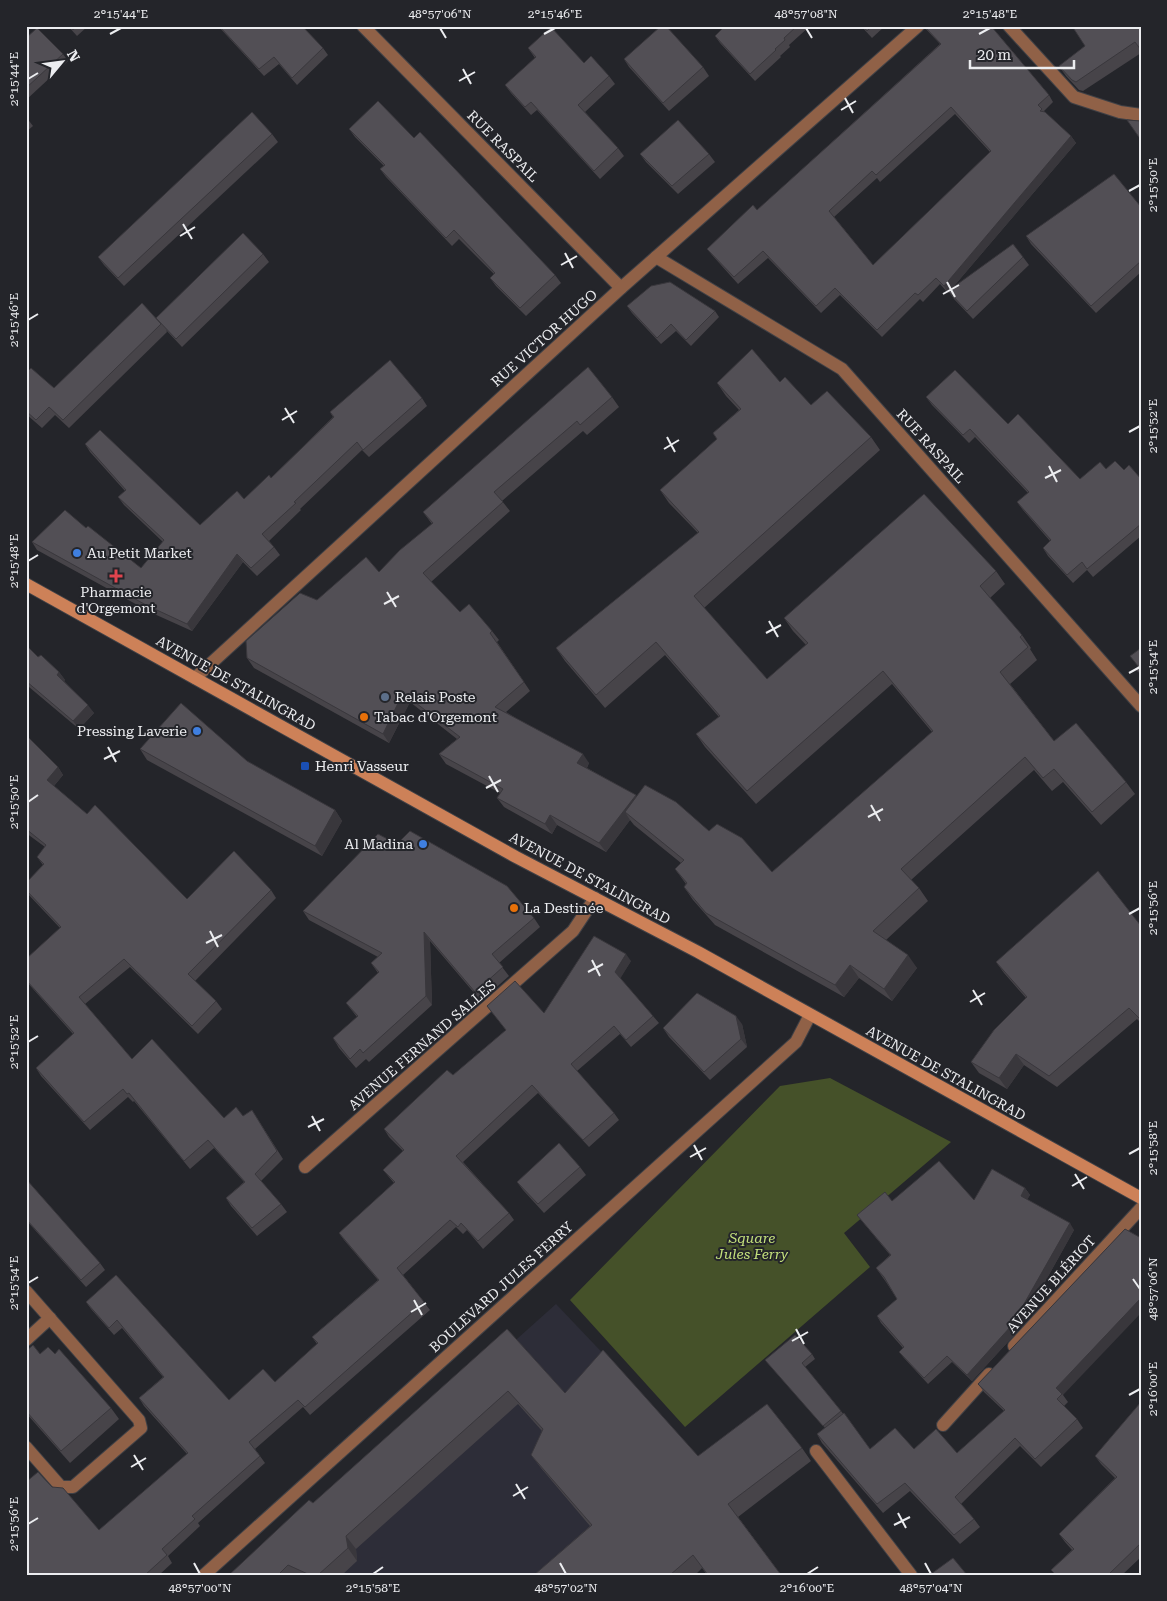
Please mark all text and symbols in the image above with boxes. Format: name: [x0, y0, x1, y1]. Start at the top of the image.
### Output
text: 2°15'44"E: [94, 7, 148, 21]
text: 48°57'06"N: [408, 7, 472, 21]
text: 2°15'46"E: [528, 7, 582, 21]
text: 48°57'08"N: [774, 7, 838, 21]
text: 2°15'48"E: [963, 7, 1017, 21]
north arrow: [38, 38, 88, 88]
scale bar: [970, 38, 1073, 70]
text: 20 m: [977, 46, 1012, 64]
text: N: [64, 47, 83, 64]
text: 2°15'44"E: [7, 52, 21, 106]
street label: RUE RASPAIL: [464, 107, 542, 185]
text: 2°15'50"E: [1146, 158, 1160, 212]
street label: RUE VICTOR HUGO: [488, 286, 600, 390]
text: 2°15'46"E: [7, 293, 21, 347]
text: 2°15'52"E: [1146, 399, 1160, 453]
street label: RUE RASPAIL: [894, 406, 969, 487]
text: 2°15'48"E: [7, 534, 21, 588]
place label: Au Petit Market: [87, 545, 192, 561]
marker: Au Petit Market: [71, 547, 83, 559]
marker: Pharmacie d'Orgemont: [110, 570, 122, 582]
place label: Pharmacie d'Orgemont: [76, 584, 156, 616]
street label: AVENUE DE STALINGRAD: [154, 632, 319, 734]
text: 2°15'54"E: [1146, 640, 1160, 694]
place label: Relais Poste: [395, 689, 476, 705]
marker: Relais Poste: [379, 691, 391, 703]
place label: Tabac d'Orgemont: [374, 709, 497, 725]
marker: Tabac d'Orgemont: [358, 711, 370, 723]
place label: Pressing Laverie: [77, 723, 187, 739]
marker: Pressing Laverie: [191, 725, 203, 737]
place label: Henri Vasseur: [315, 758, 409, 774]
marker: Henri Vasseur: [299, 760, 311, 772]
text: 2°15'50"E: [7, 775, 21, 829]
street label: AVENUE DE STALINGRAD: [507, 829, 673, 927]
place label: Al Madina: [344, 836, 413, 852]
marker: Al Madina: [417, 838, 429, 850]
text: 2°15'56"E: [1146, 881, 1160, 935]
place label: La Destinée: [524, 900, 604, 916]
marker: La Destinée: [508, 902, 520, 914]
street label: AVENUE FERNAND SALLES: [345, 977, 499, 1113]
text: 2°15'52"E: [7, 1015, 21, 1069]
street label: AVENUE DE STALINGRAD: [864, 1022, 1029, 1124]
text: 2°15'58"E: [1146, 1121, 1160, 1175]
street label: BOULEVARD JULES FERRY: [426, 1218, 576, 1356]
park label: Square Jules Ferry: [715, 1230, 789, 1262]
street label: AVENUE BLÉRIOT: [1003, 1232, 1099, 1336]
text: 2°15'54"E: [7, 1256, 21, 1310]
text: 48°57'06"N: [1146, 1257, 1160, 1321]
text: 2°16'00"E: [1146, 1362, 1160, 1416]
text: 2°15'56"E: [7, 1497, 21, 1551]
text: 48°57'00"N: [168, 1581, 232, 1595]
text: 2°15'58"E: [346, 1581, 400, 1595]
text: 48°57'02"N: [534, 1581, 598, 1595]
text: 2°16'00"E: [780, 1581, 834, 1595]
text: 48°57'04"N: [899, 1581, 963, 1595]

